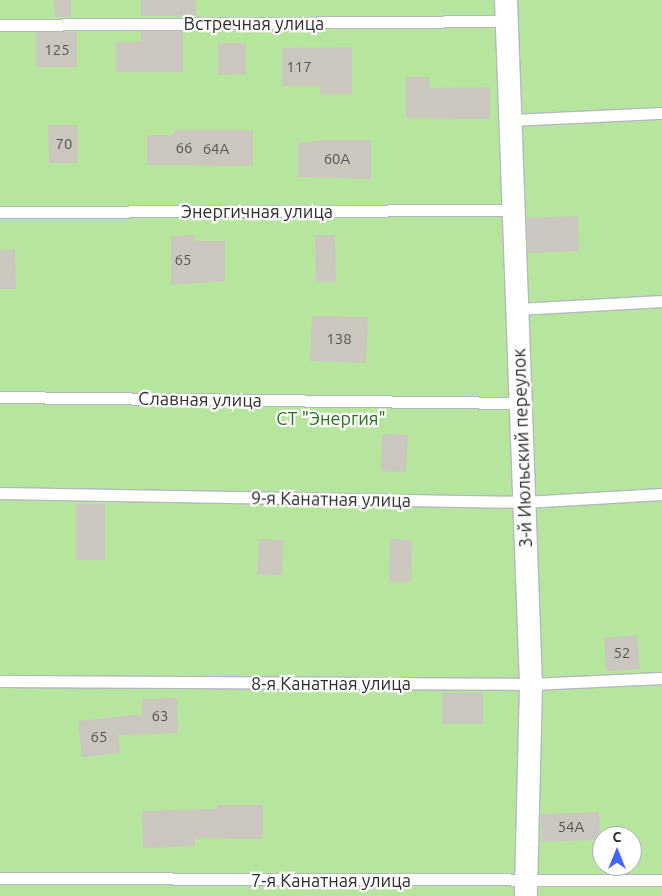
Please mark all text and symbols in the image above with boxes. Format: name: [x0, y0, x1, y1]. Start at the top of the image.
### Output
street label: Встречная улица: [184, 12, 324, 34]
house number: 125: [44, 41, 70, 59]
house number: 117: [286, 58, 312, 76]
house number: 70: [56, 135, 72, 153]
house number: 66: [176, 139, 192, 157]
house number: 64А: [203, 140, 229, 158]
house number: 60А: [324, 150, 350, 168]
street label: Энергичная улица: [181, 200, 333, 222]
house number: 65: [175, 251, 191, 269]
house number: 138: [326, 330, 352, 348]
street label: 3-й Июльский переулок: [508, 348, 536, 548]
street label: Славная улица: [138, 387, 262, 411]
park label: СТ "Энергия": [276, 407, 386, 429]
street label: 9-я Канатная улица: [251, 487, 411, 511]
house number: 52: [614, 644, 630, 662]
street label: 8-я Канатная улица: [251, 672, 411, 694]
house number: 63: [152, 707, 168, 725]
house number: 65: [91, 728, 107, 746]
house number: 54А: [558, 818, 584, 836]
north arrow: [592, 826, 642, 876]
text: С: [613, 829, 621, 845]
street label: 7-я Канатная улица: [251, 869, 411, 891]

